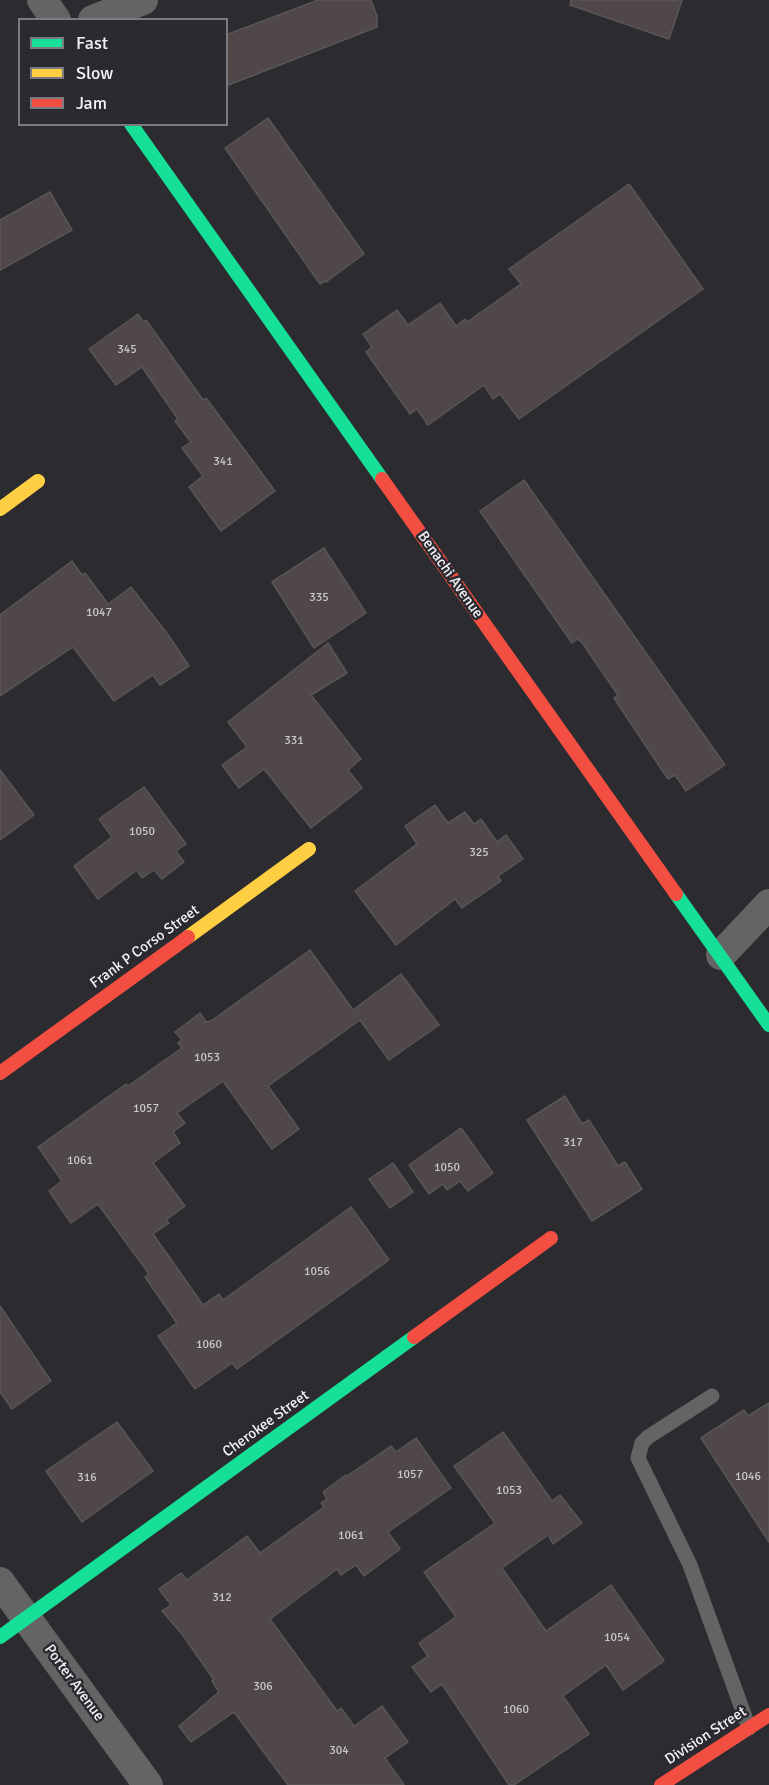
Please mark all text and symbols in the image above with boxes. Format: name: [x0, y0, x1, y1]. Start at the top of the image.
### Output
legend: [18, 18, 228, 126]
text: Fast: [76, 32, 108, 54]
text: Slow: [76, 62, 113, 84]
text: Jam: [76, 92, 107, 114]
house number: 345: [117, 343, 137, 357]
house number: 341: [213, 455, 233, 469]
street label: Benachi Avenue: [413, 528, 487, 622]
house number: 335: [309, 591, 329, 605]
house number: 1047: [86, 606, 112, 620]
house number: 331: [284, 734, 304, 748]
house number: 1050: [129, 825, 155, 839]
house number: 325: [469, 846, 489, 860]
street label: Frank P Corso Street: [87, 901, 203, 993]
house number: 1053: [194, 1051, 220, 1065]
house number: 1057: [133, 1102, 159, 1116]
house number: 317: [563, 1136, 583, 1150]
house number: 1061: [67, 1154, 93, 1168]
house number: 1050: [434, 1161, 460, 1175]
house number: 1056: [304, 1265, 330, 1279]
house number: 1060: [196, 1338, 222, 1352]
street label: Cherokee Street: [219, 1387, 313, 1461]
house number: 1057: [397, 1468, 423, 1482]
house number: 1046: [735, 1470, 761, 1484]
house number: 316: [77, 1471, 97, 1485]
house number: 1053: [496, 1484, 522, 1498]
house number: 1061: [338, 1529, 364, 1543]
house number: 312: [212, 1591, 232, 1605]
house number: 1054: [604, 1631, 630, 1645]
street label: Porter Avenue: [40, 1641, 108, 1725]
house number: 306: [253, 1680, 273, 1694]
house number: 1060: [503, 1703, 529, 1717]
street label: Division Street: [662, 1703, 750, 1769]
house number: 304: [329, 1744, 349, 1758]

